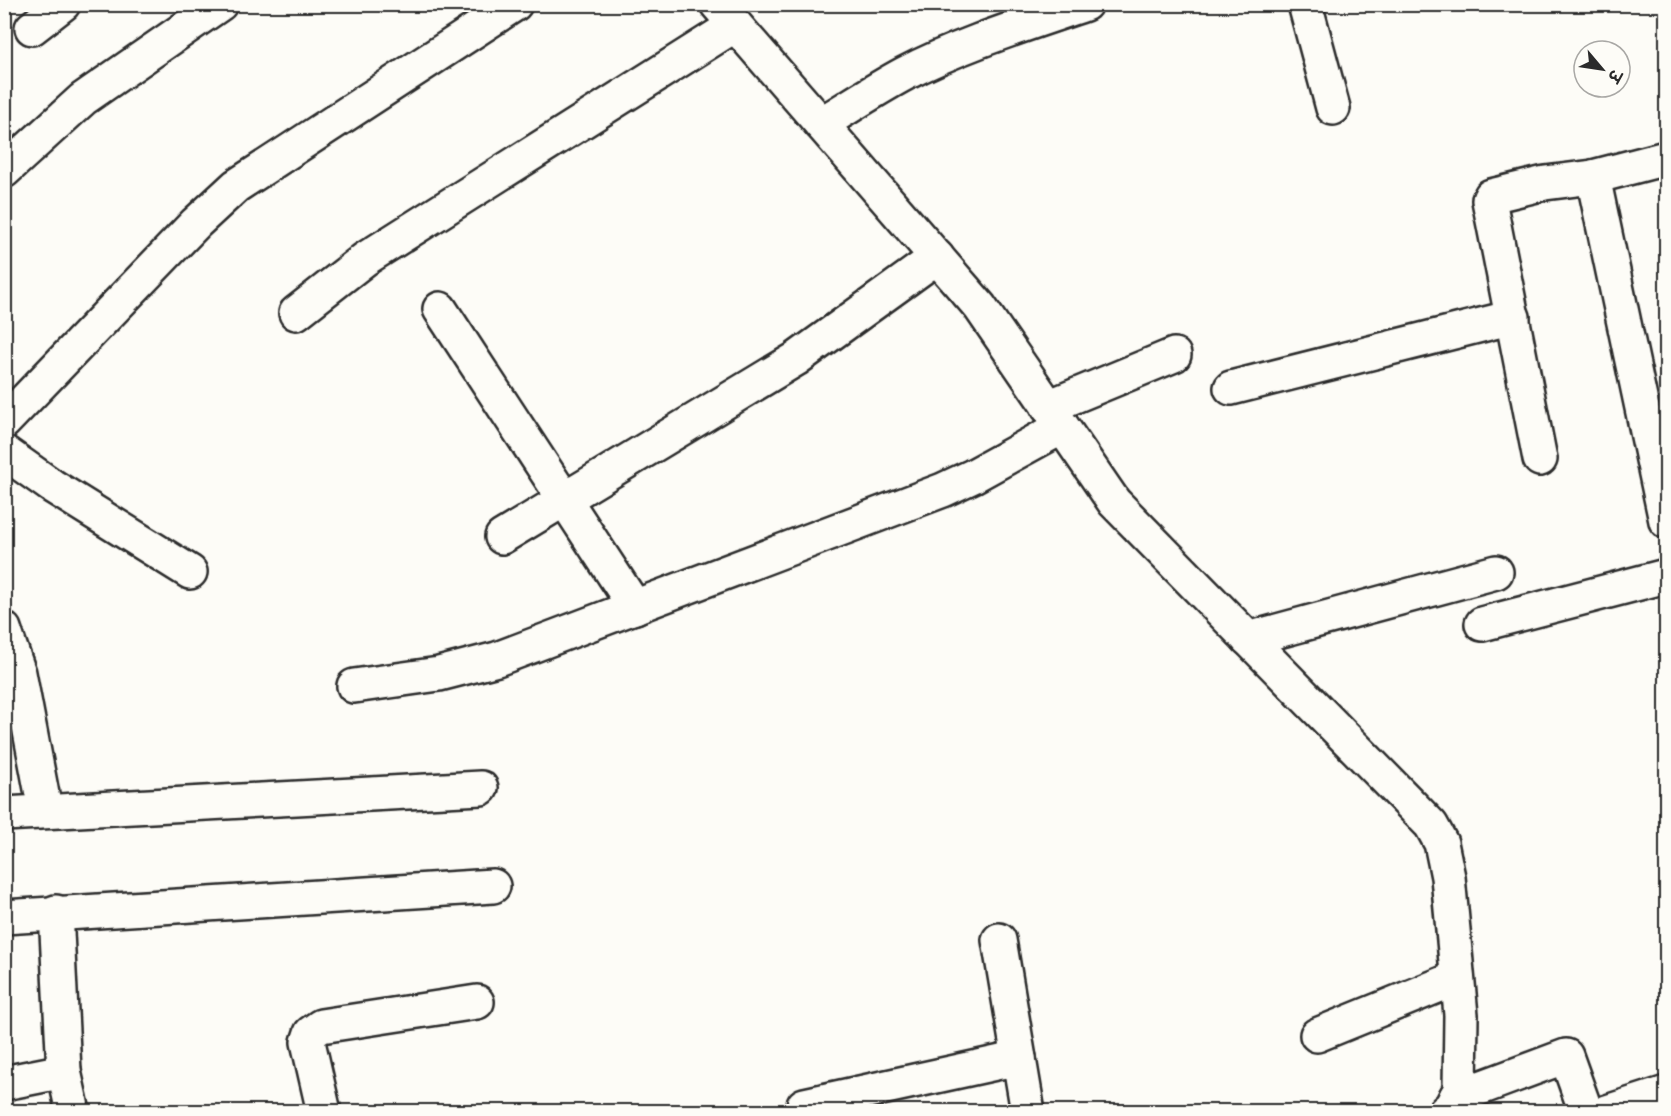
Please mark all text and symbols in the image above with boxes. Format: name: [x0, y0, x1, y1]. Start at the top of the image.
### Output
north arrow: [1572, 39, 1632, 99]
text: उ: [1601, 64, 1627, 86]

